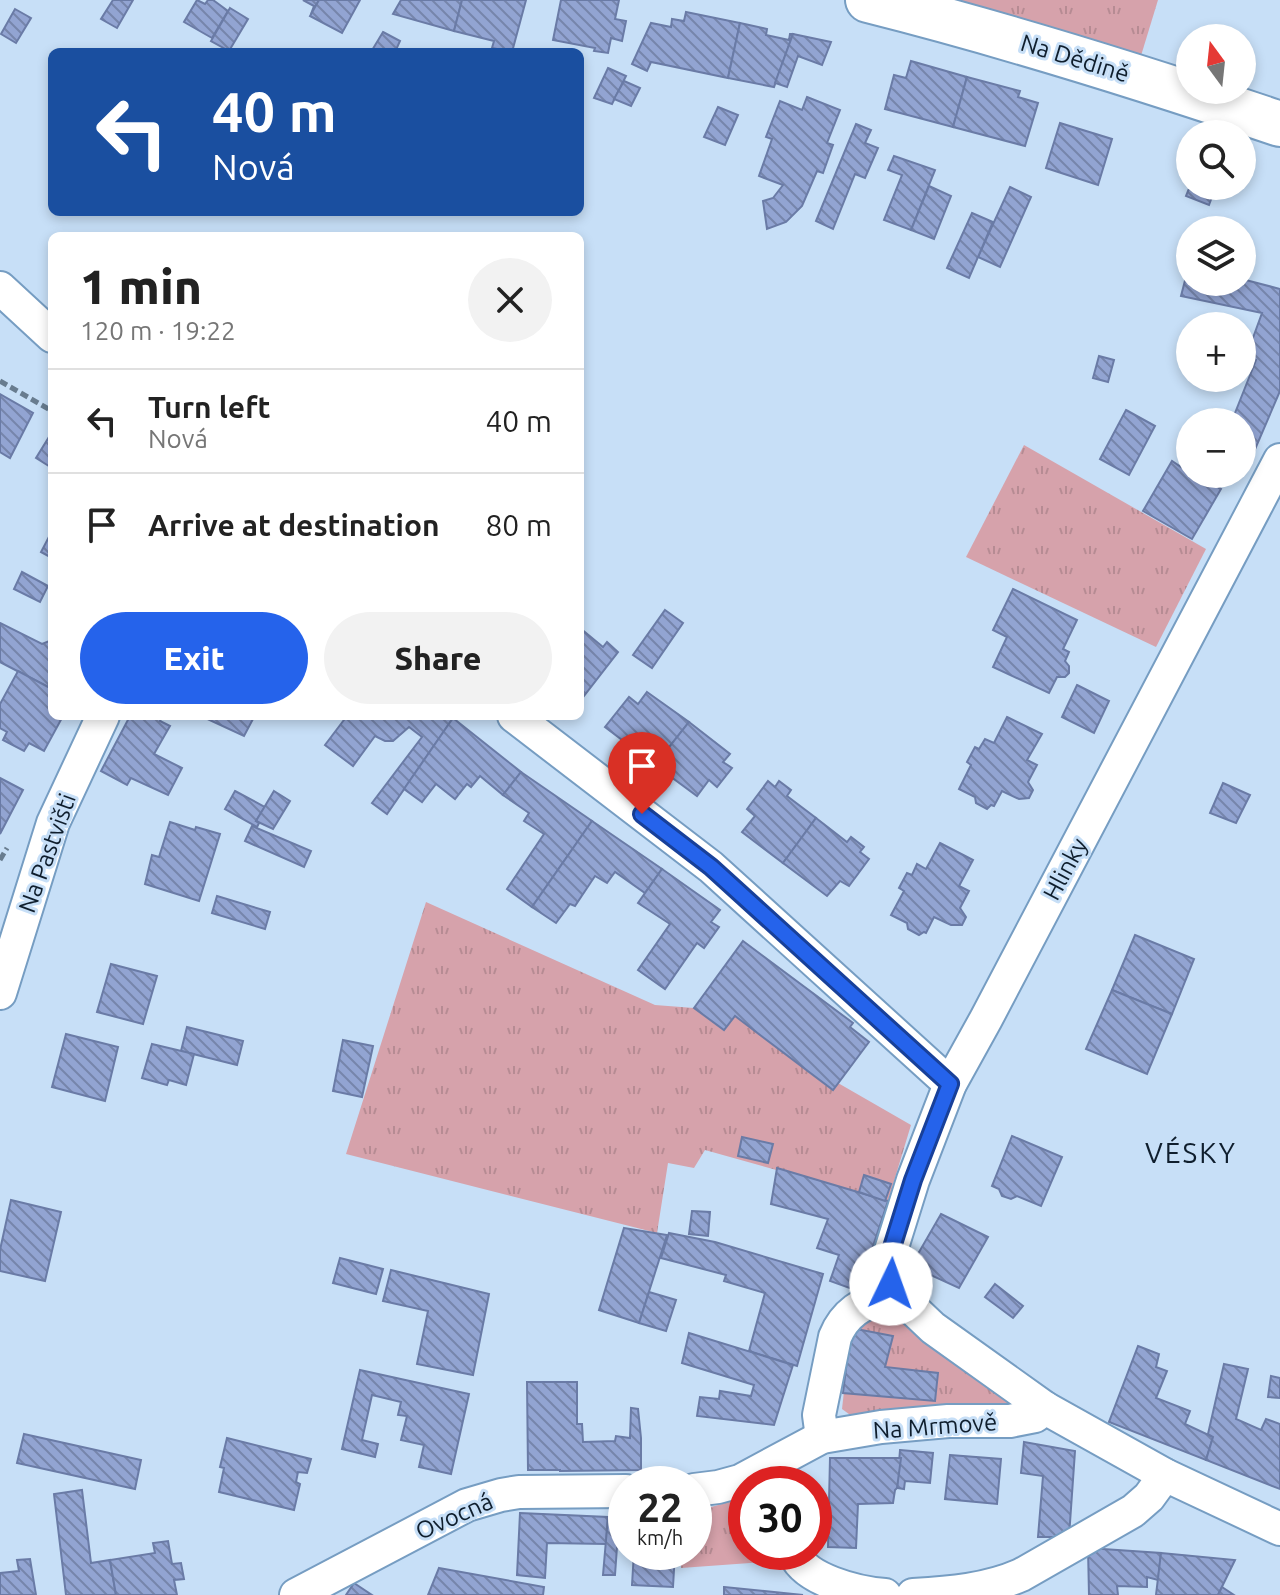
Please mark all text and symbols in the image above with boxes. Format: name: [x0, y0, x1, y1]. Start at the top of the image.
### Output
north arrow: [1176, 24, 1256, 104]
map controls: [1176, 24, 1256, 488]
street label: Na Dědině: [1018, 29, 1132, 87]
icon: left: [80, 80, 184, 184]
text: 40 m: [212, 80, 337, 143]
button: search: [1176, 120, 1256, 200]
text: Nová: [212, 146, 295, 187]
button: layers: [1176, 216, 1256, 296]
button: close: [468, 258, 552, 342]
text: 1 min: [80, 259, 202, 313]
button: +: [1176, 312, 1256, 392]
text: 120 m · 19:22: [80, 316, 236, 345]
text: Turn left: [148, 390, 270, 424]
icon: left: [80, 399, 124, 443]
text: 40 m: [485, 404, 552, 438]
button: −: [1176, 408, 1256, 488]
text: Nová: [148, 424, 208, 453]
icon: arrive: [80, 503, 124, 547]
text: Arrive at destination: [148, 508, 440, 542]
text: 80 m: [485, 508, 552, 542]
button: Exit: [80, 612, 308, 704]
button: Share: [324, 612, 552, 704]
pin: [608, 732, 676, 814]
icon: arrive: [620, 744, 664, 788]
street label: Na Pastvišti: [13, 790, 81, 916]
street label: Hlinky: [1038, 833, 1093, 905]
district label: VÉSKY: [1145, 1136, 1237, 1168]
position arrow: [849, 1242, 933, 1326]
street label: Na Mrmově: [872, 1408, 998, 1444]
speed limit sign: 30: [728, 1466, 832, 1570]
text: 22: [637, 1485, 683, 1530]
street label: Ovocná: [411, 1487, 497, 1545]
text: km/h: [637, 1526, 683, 1549]

